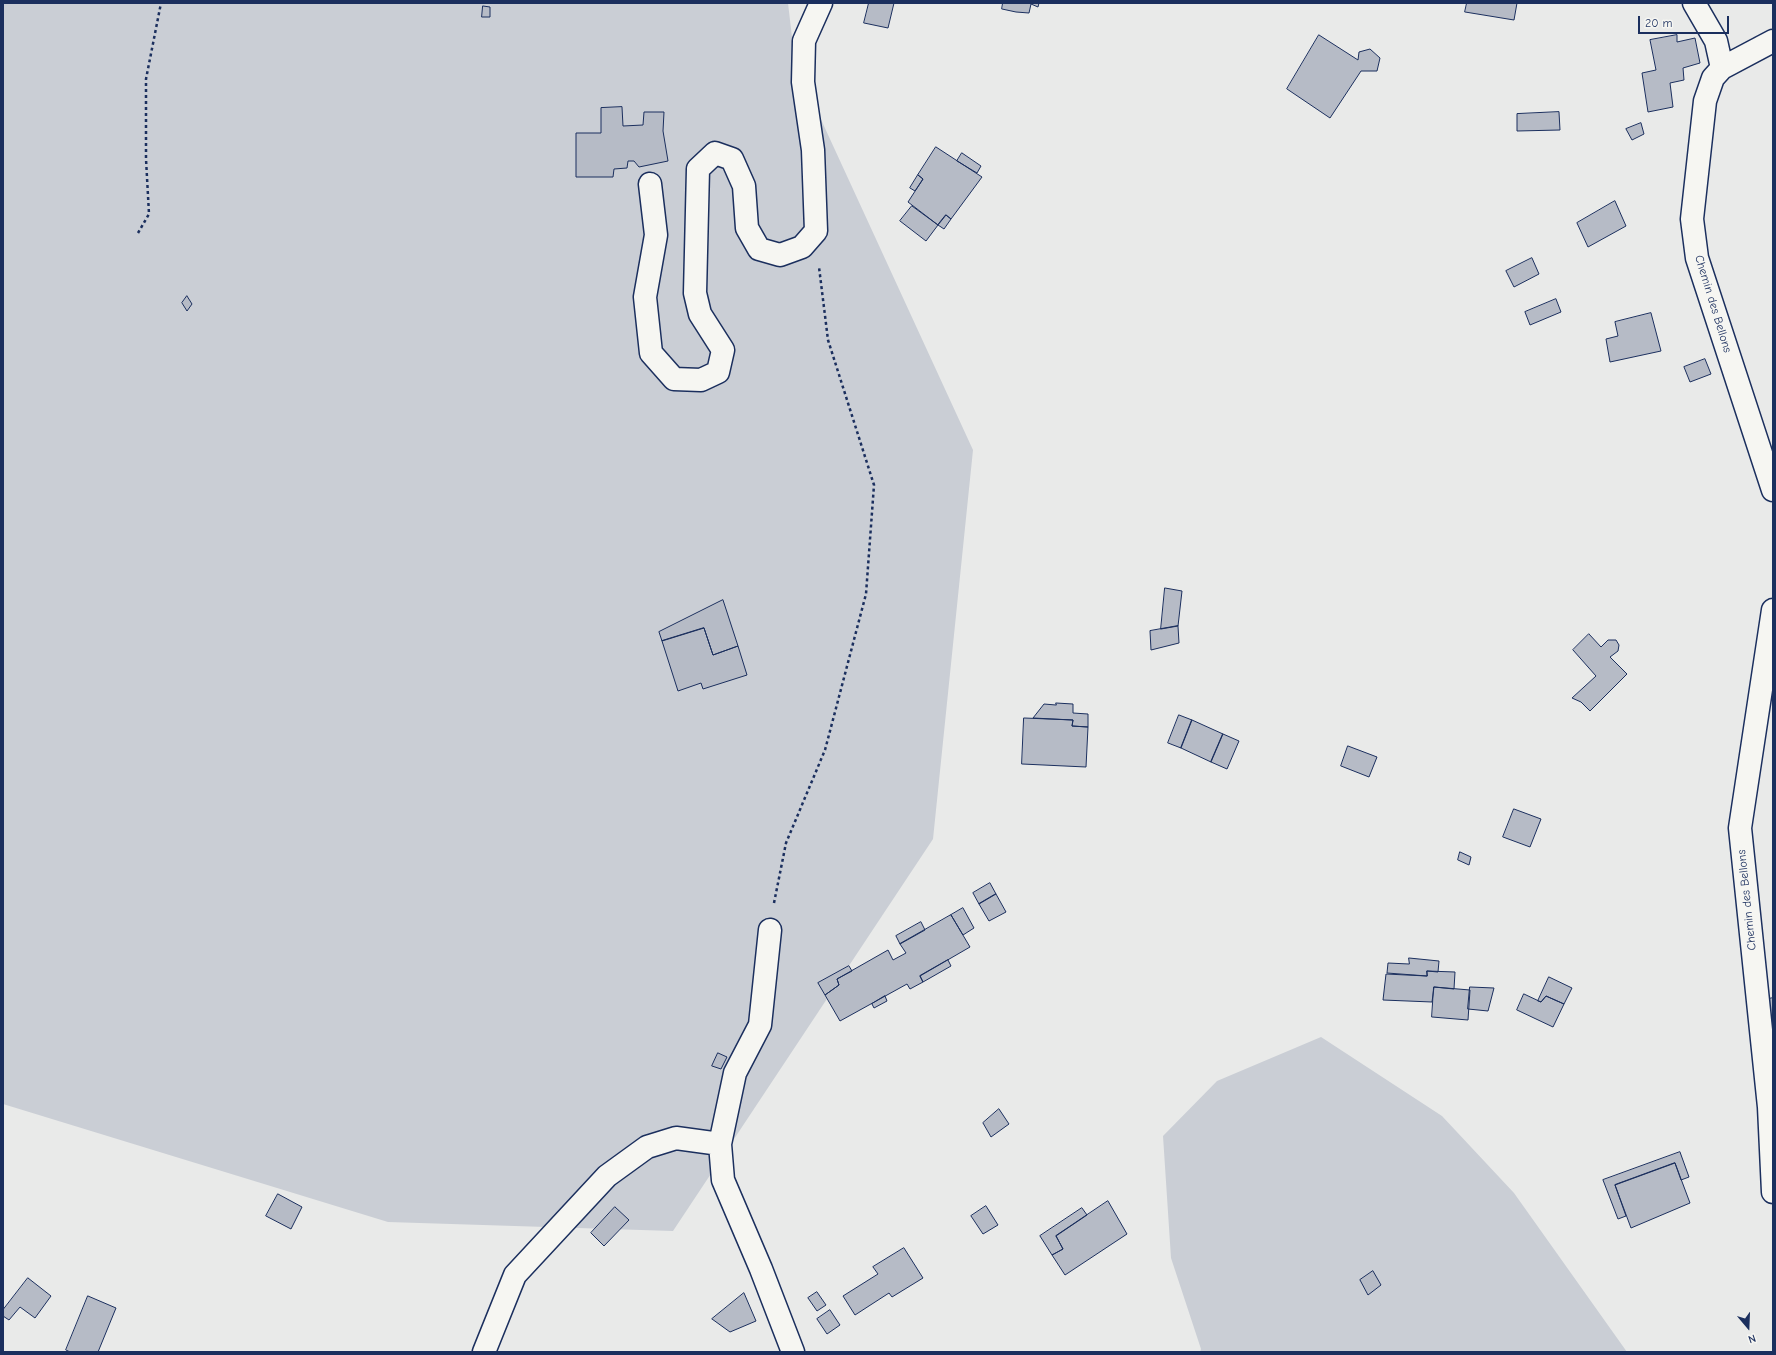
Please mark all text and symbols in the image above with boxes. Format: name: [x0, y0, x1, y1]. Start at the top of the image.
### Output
scale bar: [1640, 8, 1731, 34]
text: 20 m: [1645, 16, 1673, 30]
street label: Chemin des Bellons: [1691, 254, 1735, 354]
street label: Chemin des Bellons: [1735, 849, 1759, 951]
north arrow: [1728, 1307, 1768, 1347]
text: N: [1747, 1332, 1758, 1346]

